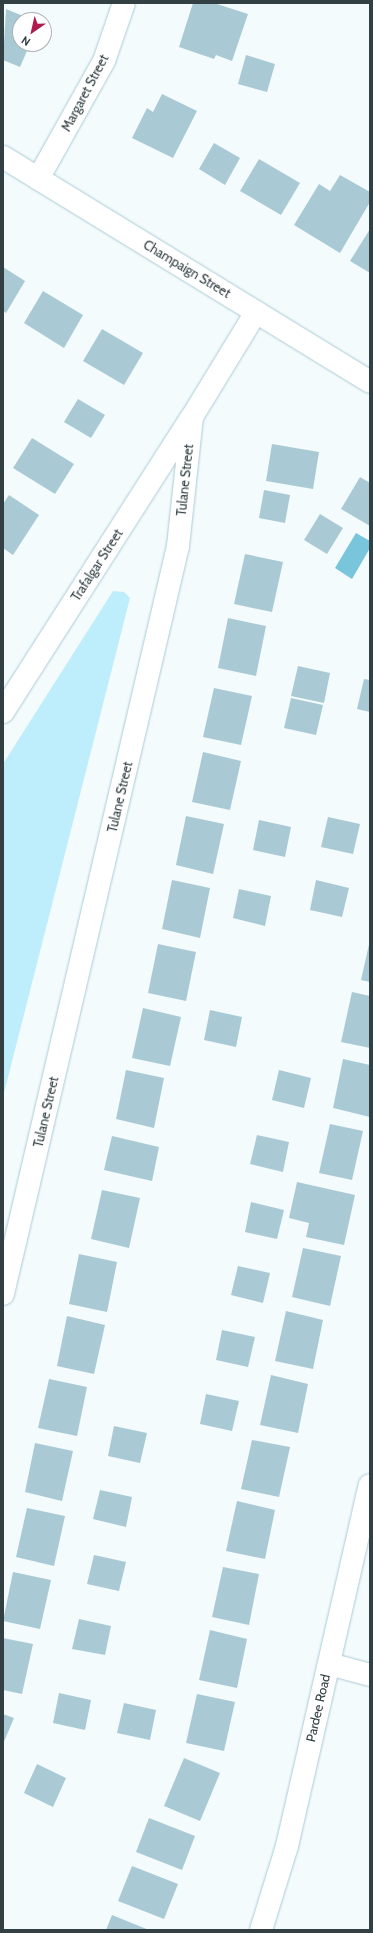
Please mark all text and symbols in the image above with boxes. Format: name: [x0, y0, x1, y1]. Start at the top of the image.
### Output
north arrow: [12, 12, 52, 52]
text: N: [19, 33, 33, 49]
street label: Margaret Street: [58, 52, 112, 134]
street label: Champaign Street: [141, 237, 233, 301]
street label: Tulane Street: [173, 443, 197, 517]
street label: Trafalgar Street: [68, 526, 126, 604]
street label: Tulane Street: [104, 760, 136, 834]
street label: Tulane Street: [30, 1075, 62, 1149]
street label: Pardee Road: [303, 1673, 333, 1743]

